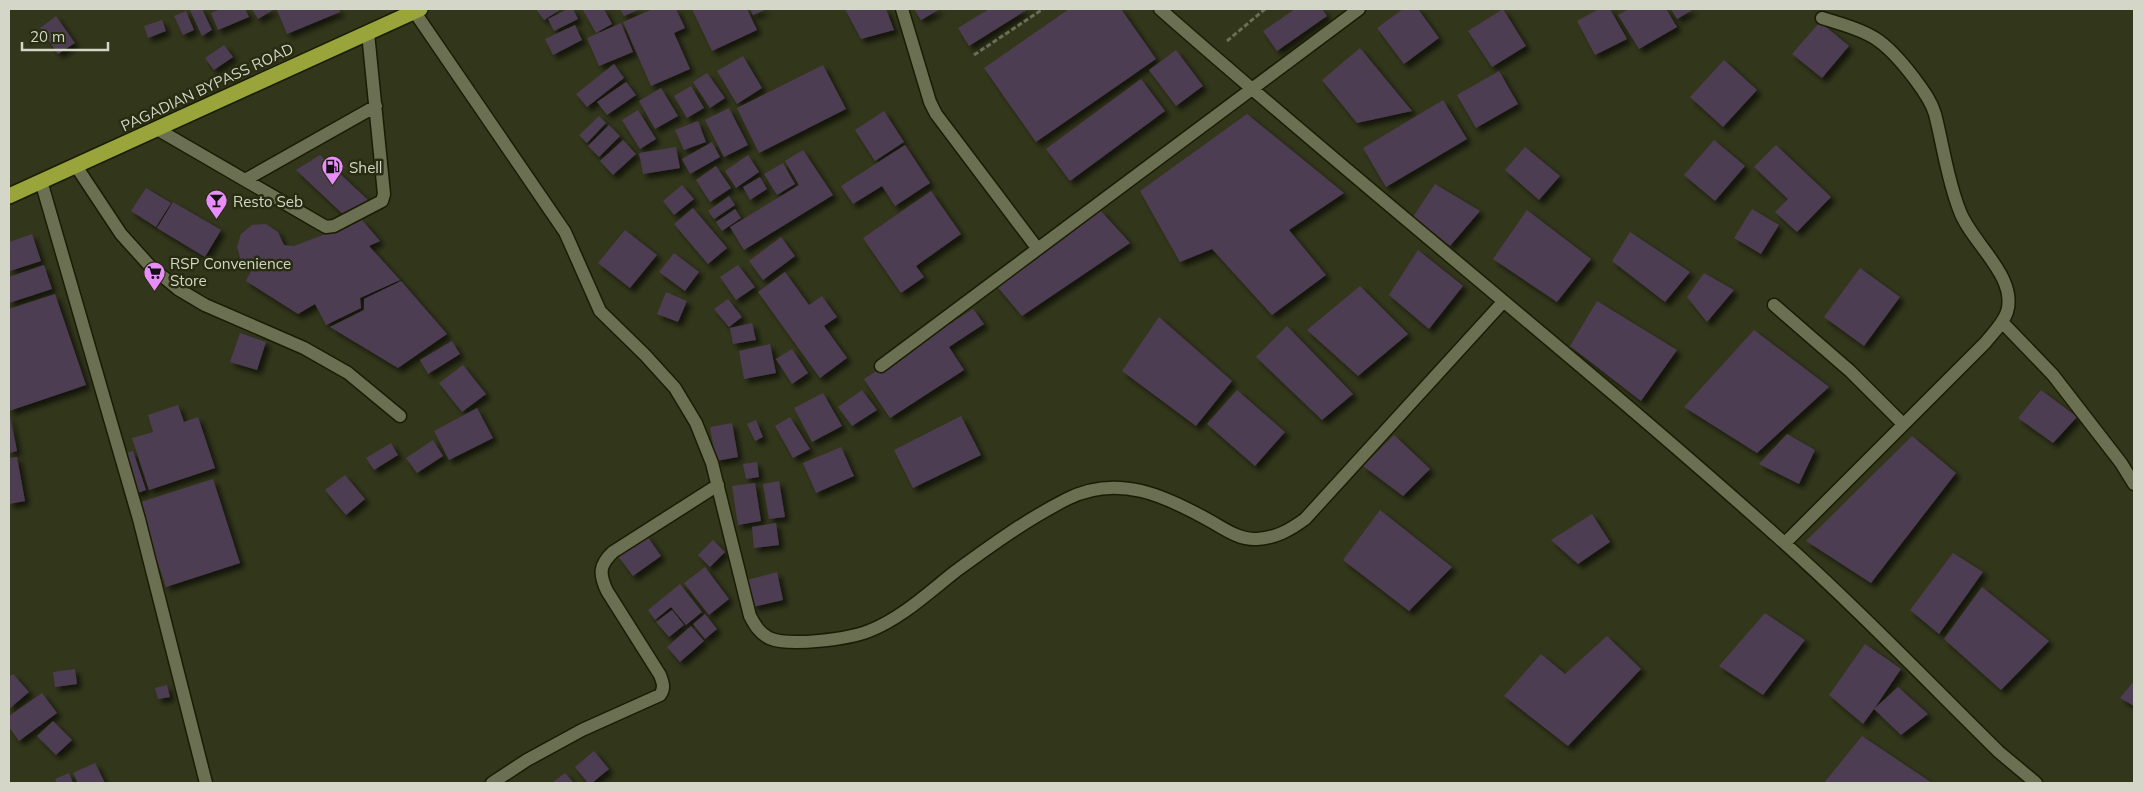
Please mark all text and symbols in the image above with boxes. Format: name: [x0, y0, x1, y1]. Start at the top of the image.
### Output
scale bar: [22, 20, 109, 52]
text: 20 m: [30, 27, 65, 46]
street label: PAGADIAN BYPASS ROAD: [118, 39, 296, 135]
fuel station icon: Shell: [321, 155, 345, 186]
place label: Shell: [349, 158, 382, 177]
bar icon: Resto Seb: [205, 189, 229, 220]
place label: Resto Seb: [233, 192, 303, 211]
place label: RSP Convenience Store: [170, 254, 291, 290]
supermarket icon: RSP Convenience Store: [142, 260, 166, 291]

